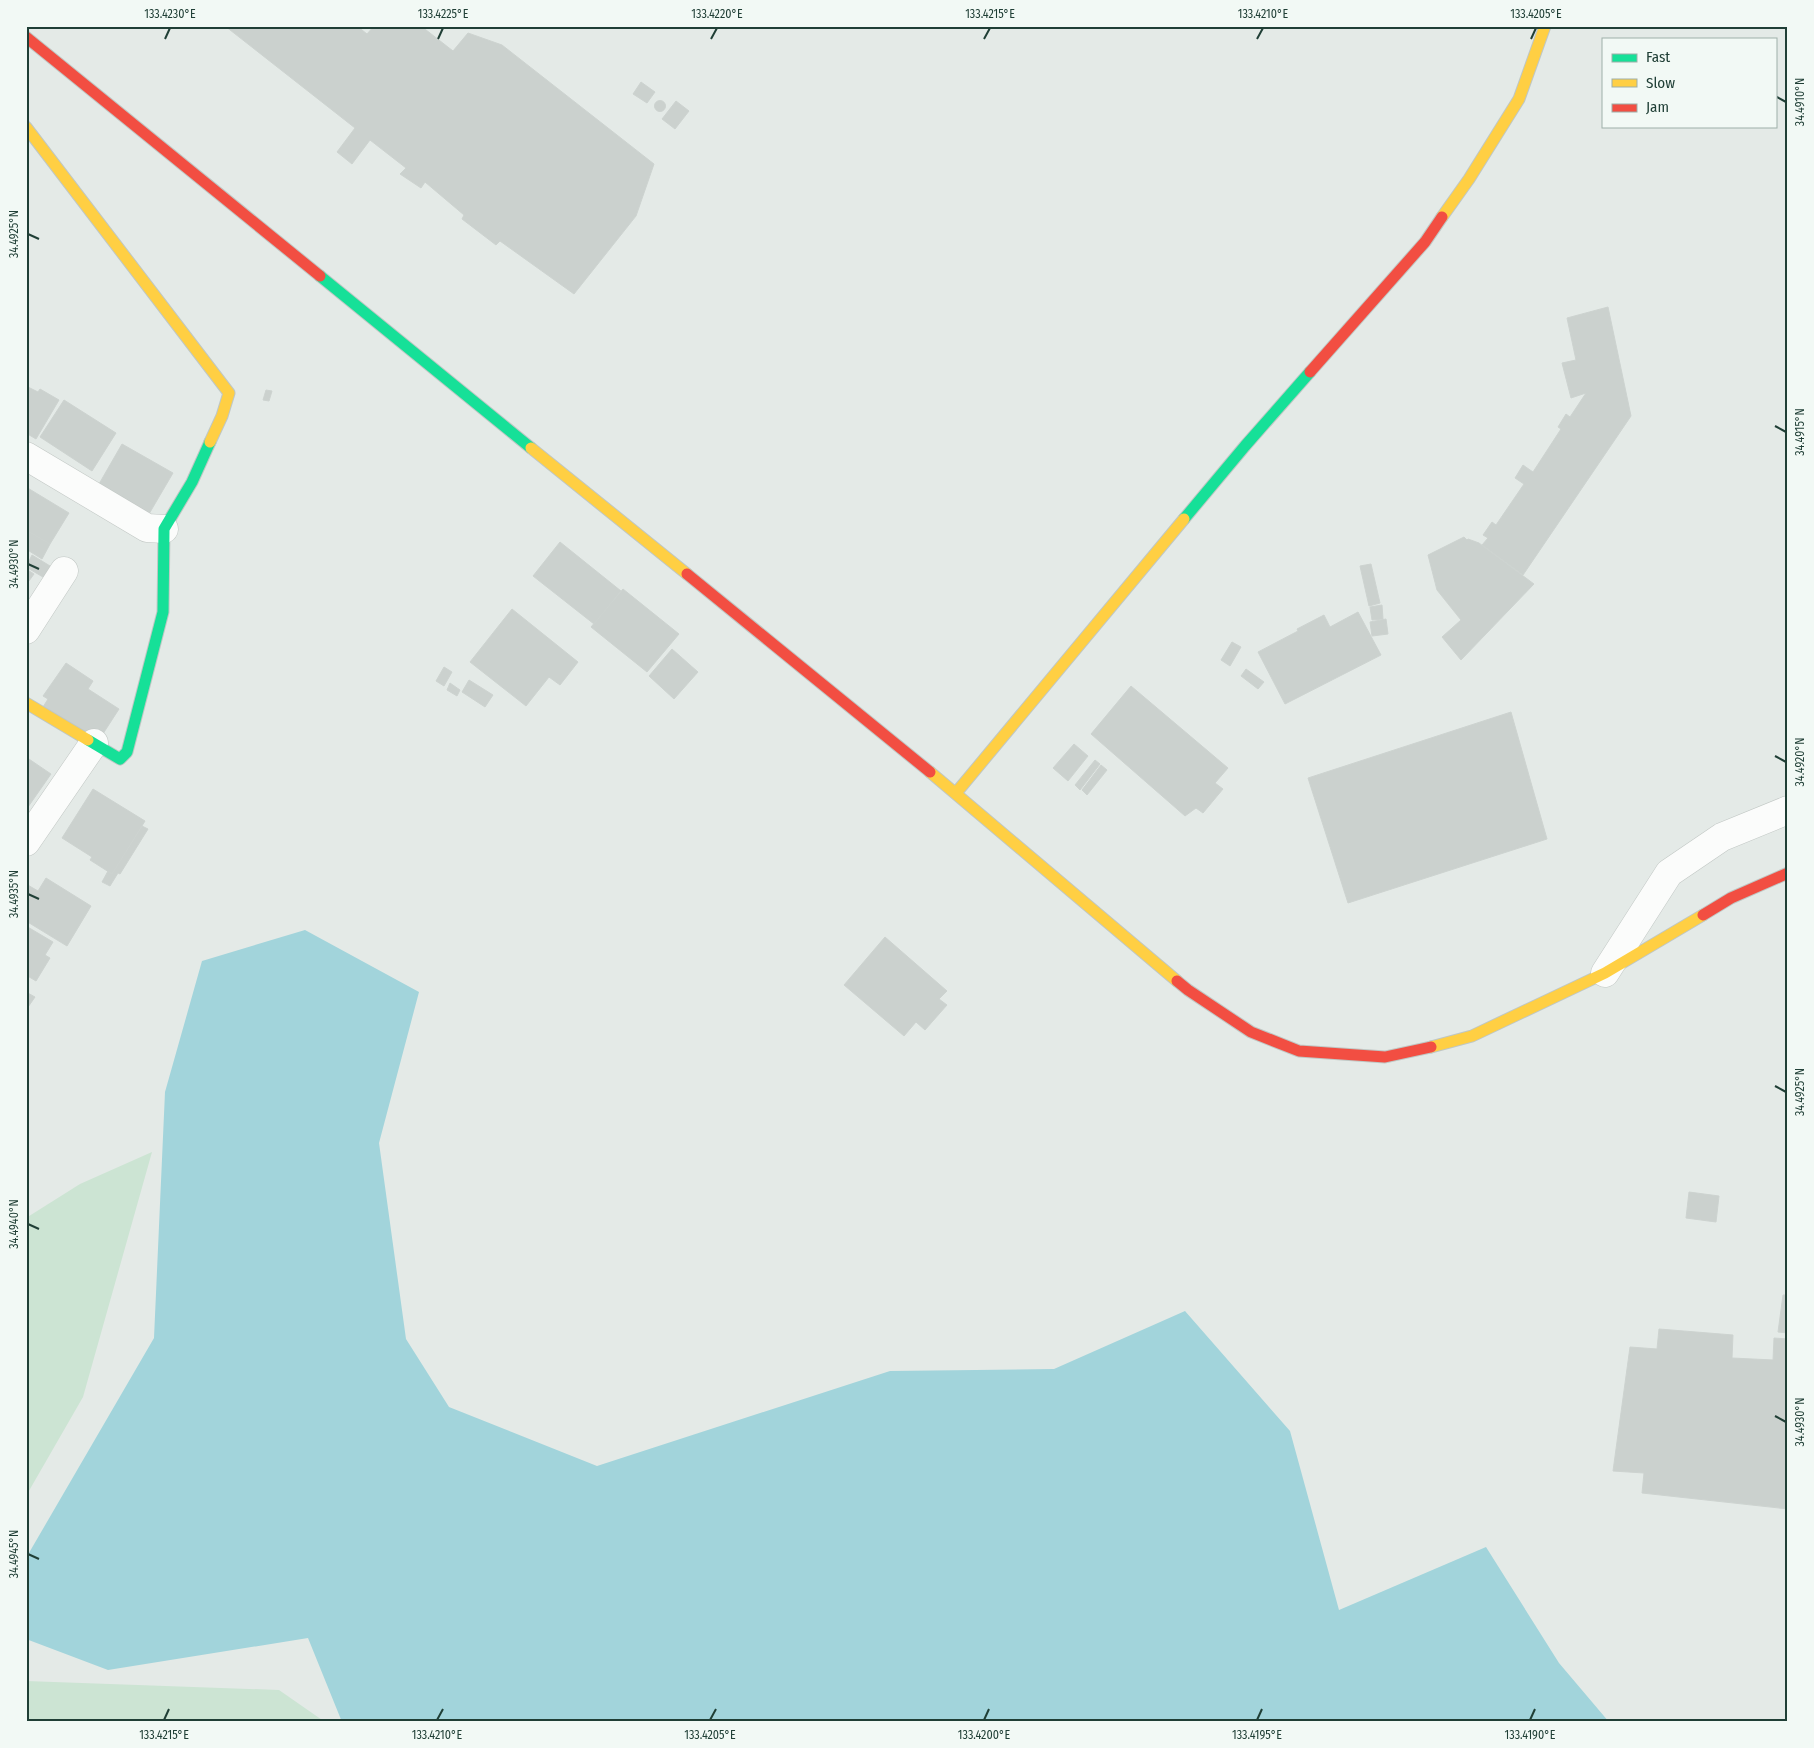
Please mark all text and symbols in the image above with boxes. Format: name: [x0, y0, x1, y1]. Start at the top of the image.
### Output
text: 133.4230°E: [144, 7, 196, 21]
text: 133.4225°E: [418, 7, 469, 21]
text: 133.4220°E: [691, 7, 743, 21]
text: 133.4215°E: [965, 7, 1015, 21]
text: 133.4210°E: [1238, 7, 1289, 21]
text: 133.4205°E: [1510, 7, 1562, 21]
legend: [1602, 38, 1776, 128]
text: Fast: [1646, 48, 1670, 66]
text: Slow: [1646, 74, 1675, 92]
text: 34.4910°N: [1793, 78, 1807, 126]
text: Jam: [1646, 98, 1669, 116]
text: 34.4925°N: [7, 210, 21, 258]
text: 34.4915°N: [1793, 408, 1807, 456]
text: 34.4930°N: [7, 539, 21, 589]
text: 34.4920°N: [1793, 738, 1807, 786]
text: 34.4935°N: [7, 870, 21, 918]
text: 34.4925°N: [1793, 1068, 1807, 1116]
text: 34.4940°N: [7, 1199, 21, 1249]
text: 34.4930°N: [1793, 1397, 1807, 1447]
text: 34.4945°N: [7, 1530, 21, 1578]
text: 133.4215°E: [139, 1728, 189, 1742]
text: 133.4210°E: [412, 1728, 463, 1742]
text: 133.4205°E: [684, 1728, 736, 1742]
text: 133.4200°E: [958, 1728, 1011, 1742]
text: 133.4195°E: [1232, 1728, 1282, 1742]
text: 133.4190°E: [1505, 1728, 1556, 1742]

